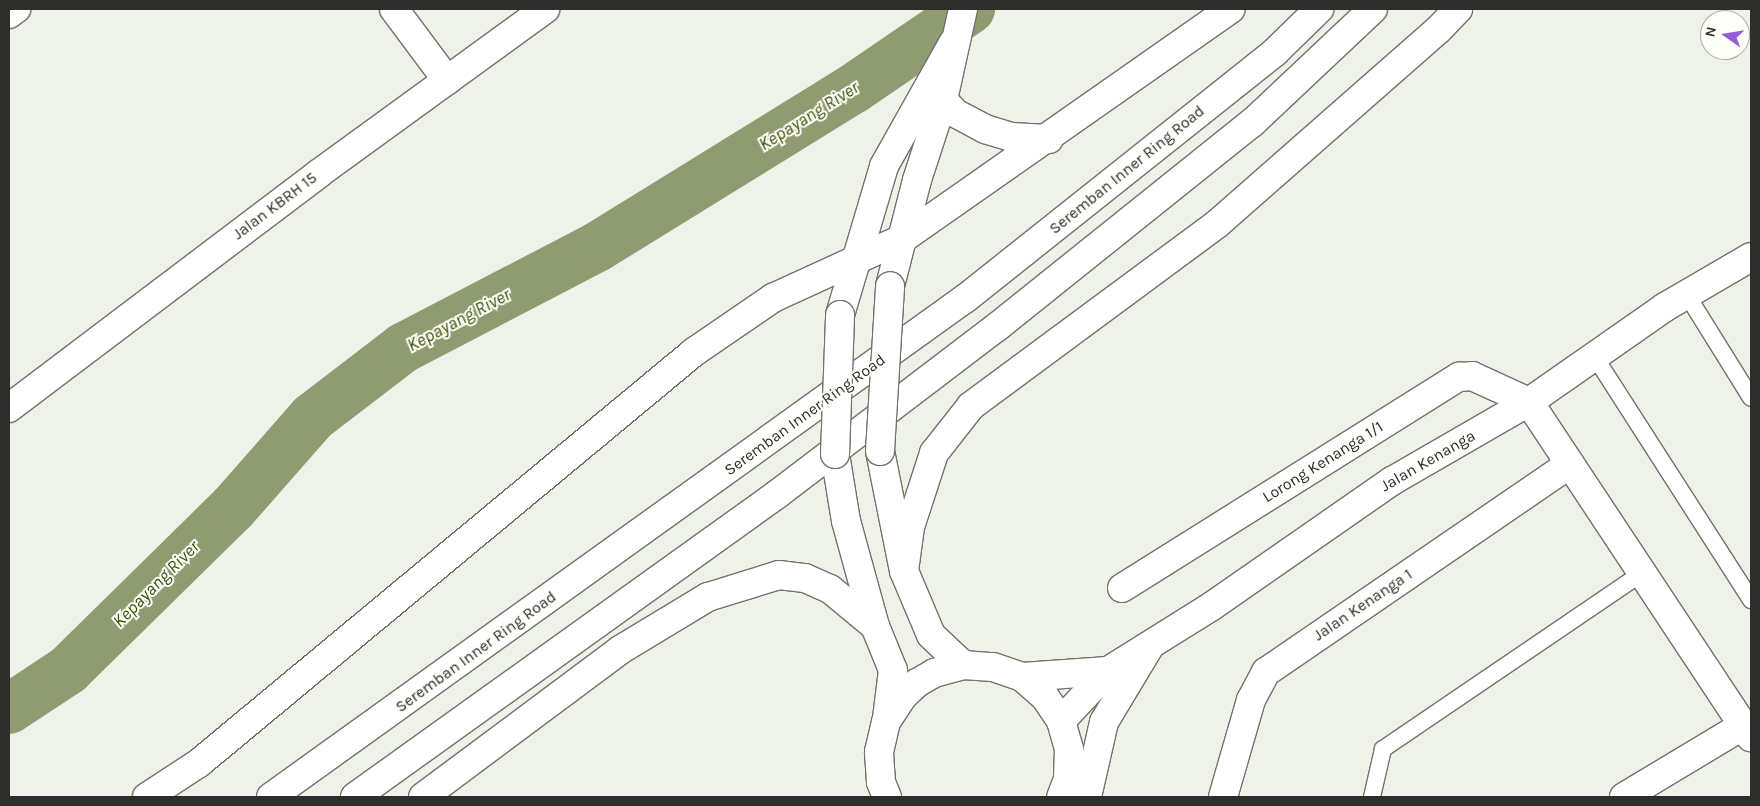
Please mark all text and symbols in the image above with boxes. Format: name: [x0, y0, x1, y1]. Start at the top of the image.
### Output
north arrow: [1700, 10, 1750, 60]
text: N: [1701, 25, 1720, 39]
water label: Kepayang River: [755, 77, 863, 155]
street label: Seremban Inner Ring Road: [1046, 101, 1208, 239]
street label: Jalan KBRH 15: [229, 168, 321, 244]
water label: Kepayang River: [404, 284, 514, 356]
street label: Seremban Inner Ring Road: [721, 350, 889, 480]
street label: Lorong Kenanga 1/1: [1259, 417, 1387, 507]
street label: Jalan Kenanga: [1377, 426, 1479, 496]
water label: Kepayang River: [108, 536, 204, 632]
street label: Jalan Kenanga 1: [1310, 565, 1416, 645]
street label: Seremban Inner Ring Road: [392, 587, 560, 717]

